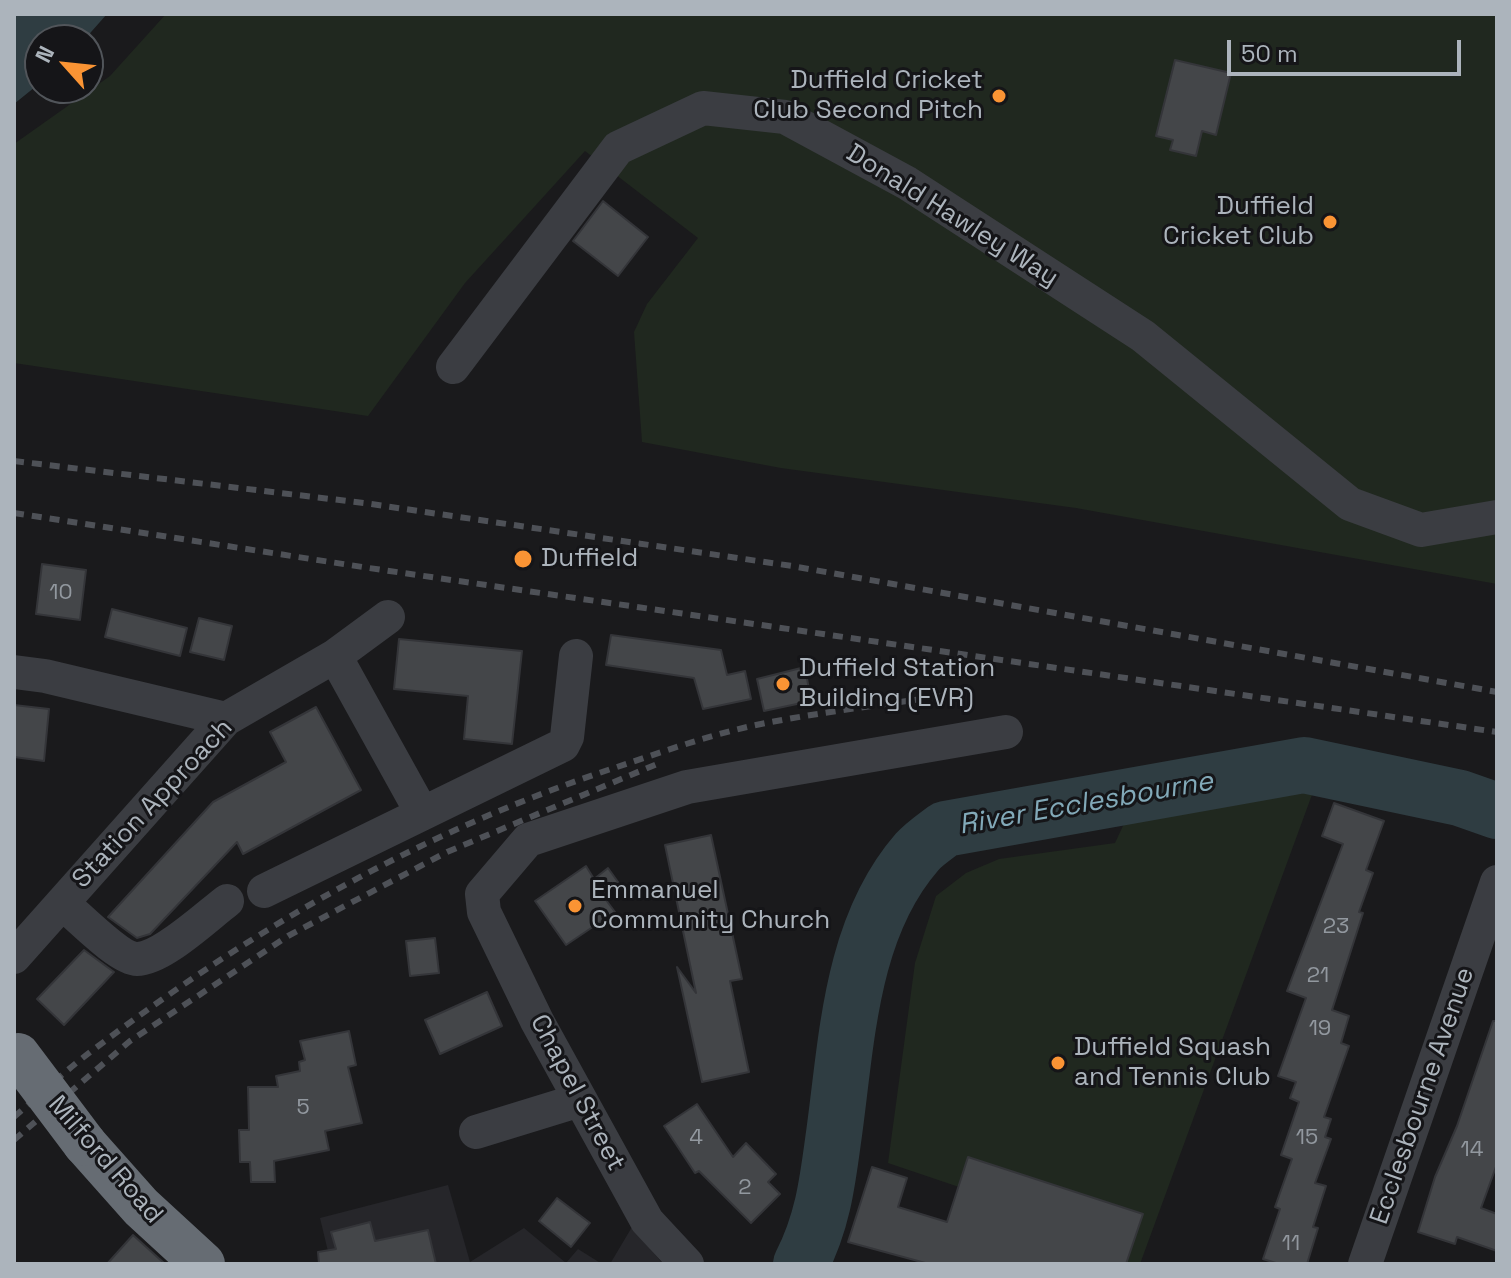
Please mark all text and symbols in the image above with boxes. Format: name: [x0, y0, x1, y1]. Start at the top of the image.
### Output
north arrow: [24, 24, 104, 104]
scale bar: [1231, 24, 1465, 74]
text: 50 m: [1241, 38, 1298, 69]
text: N: [29, 41, 60, 67]
place label: Duffield Cricket Club Second Pitch: [753, 65, 983, 126]
marker: Duffield Cricket Club Second Pitch: [990, 87, 1008, 105]
street label: Donald Hawley Way: [840, 138, 1064, 294]
place label: Duffield Cricket Club: [1163, 191, 1314, 252]
marker: Duffield Cricket Club: [1321, 213, 1339, 231]
place label: Duffield: [541, 543, 638, 575]
marker: Duffield: [512, 548, 534, 570]
house number: 10: [49, 580, 73, 606]
place label: Duffield Station Building (EVR): [799, 653, 995, 714]
marker: Duffield Station Building (EVR): [774, 675, 792, 693]
street label: Station Approach: [66, 713, 240, 895]
water label: River Ecclesbourne: [956, 765, 1216, 843]
place label: Emmanuel Community Church: [591, 875, 830, 936]
marker: Emmanuel Community Church: [566, 897, 584, 915]
house number: 23: [1323, 914, 1349, 940]
house number: 21: [1307, 963, 1329, 989]
street label: Ecclesbourne Avenue: [1364, 963, 1482, 1229]
street label: Chapel Street: [523, 1010, 631, 1176]
house number: 19: [1309, 1016, 1331, 1042]
place label: Duffield Squash and Tennis Club: [1074, 1032, 1271, 1094]
marker: Duffield Squash and Tennis Club: [1049, 1054, 1067, 1072]
street label: Milford Road: [41, 1090, 169, 1230]
house number: 5: [296, 1095, 310, 1121]
house number: 4: [689, 1125, 703, 1151]
house number: 15: [1296, 1125, 1318, 1151]
house number: 14: [1461, 1137, 1483, 1163]
house number: 2: [738, 1175, 752, 1201]
house number: 11: [1282, 1231, 1300, 1257]

